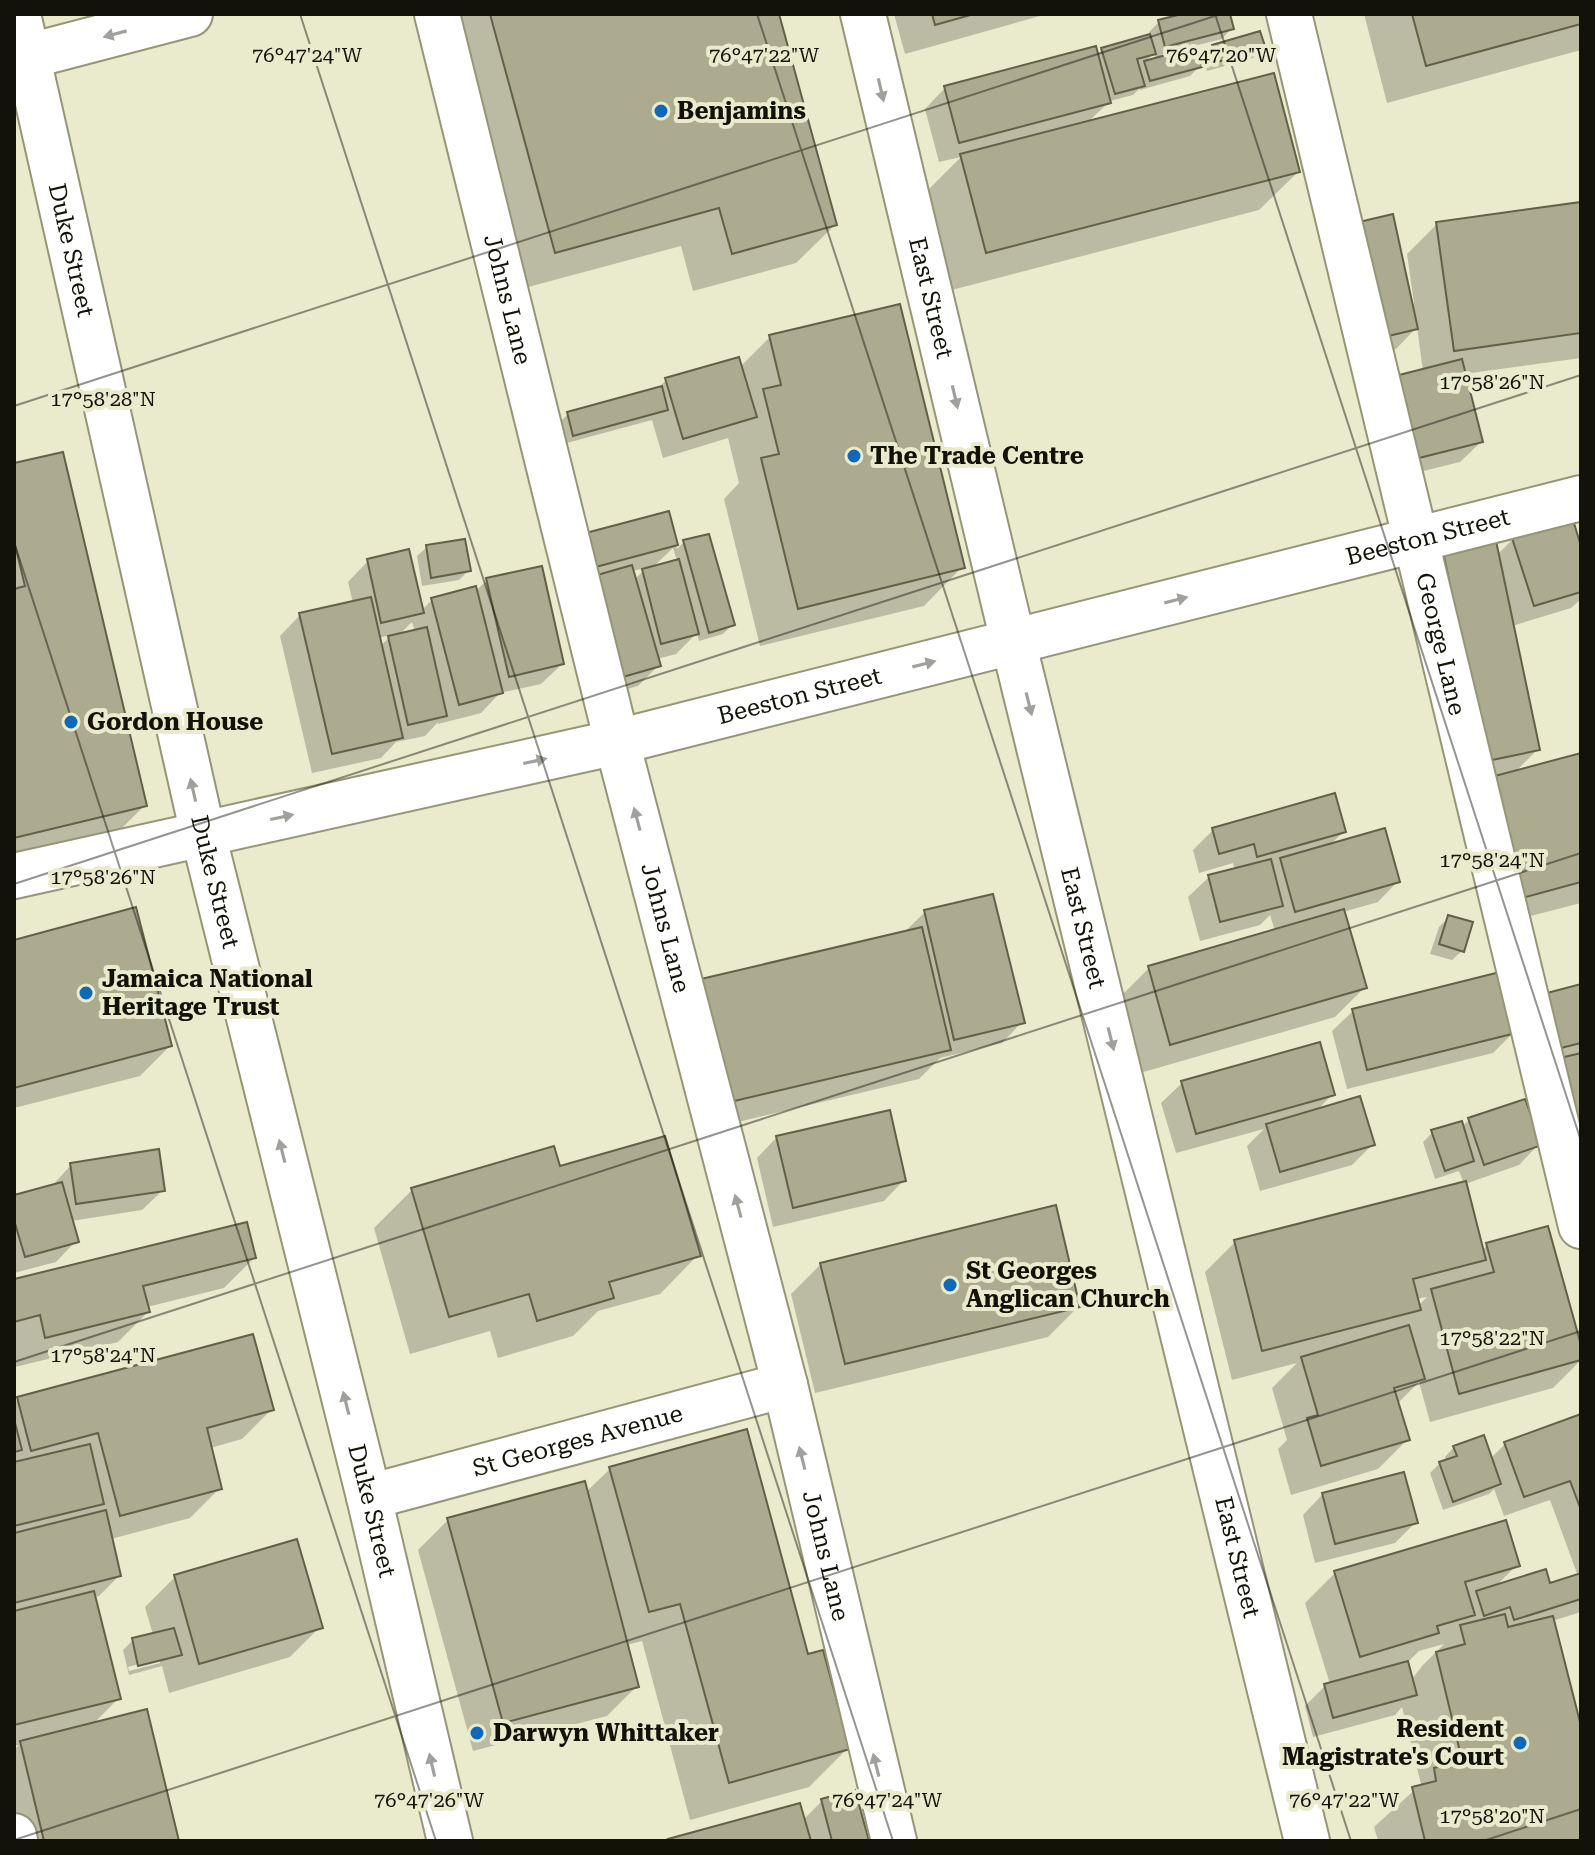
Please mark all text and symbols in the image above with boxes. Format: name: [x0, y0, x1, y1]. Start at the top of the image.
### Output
one-way arrow: [102, 28, 126, 41]
text: 76°47'24"W: [252, 43, 363, 67]
text: 76°47'22"W: [709, 43, 820, 67]
text: 76°47'20"W: [1166, 43, 1277, 67]
one-way arrow: [876, 77, 888, 102]
place label: Benjamins: [677, 97, 806, 125]
marker: Benjamins: [652, 102, 670, 120]
street label: Duke Street: [43, 181, 100, 320]
street label: Johns Lane: [478, 231, 537, 367]
street label: East Street: [903, 235, 959, 362]
text: 17°58'26"N: [1439, 370, 1545, 394]
one-way arrow: [949, 385, 962, 410]
text: 17°58'28"N: [50, 387, 156, 411]
place label: The Trade Centre: [870, 442, 1084, 470]
marker: The Trade Centre: [845, 447, 863, 465]
street label: Beeston Street: [1343, 503, 1513, 571]
street label: George Lane: [1410, 570, 1471, 718]
one-way arrow: [1163, 593, 1188, 606]
one-way arrow: [911, 658, 936, 670]
street label: Beeston Street: [715, 662, 884, 730]
one-way arrow: [1023, 692, 1035, 717]
place label: Gordon House: [87, 708, 263, 736]
marker: Gordon House: [62, 713, 80, 731]
one-way arrow: [523, 754, 548, 766]
one-way arrow: [186, 777, 199, 802]
one-way arrow: [631, 806, 643, 831]
one-way arrow: [269, 810, 294, 823]
street label: Duke Street: [185, 813, 245, 951]
text: 17°58'24"N: [1439, 848, 1545, 872]
street label: Johns Lane: [635, 860, 696, 996]
street label: East Street: [1055, 864, 1112, 991]
text: 17°58'26"N: [50, 865, 156, 889]
place label: Jamaica National Heritage Trust: [102, 965, 313, 1021]
marker: Jamaica National Heritage Trust: [77, 984, 95, 1002]
one-way arrow: [1105, 1026, 1117, 1051]
one-way arrow: [276, 1139, 288, 1164]
one-way arrow: [732, 1193, 744, 1218]
place label: St Georges Anglican Church: [966, 1257, 1170, 1313]
marker: St Georges Anglican Church: [941, 1276, 959, 1294]
text: 17°58'22"N: [1439, 1326, 1545, 1350]
text: 17°58'24"N: [50, 1343, 156, 1367]
one-way arrow: [339, 1391, 351, 1416]
street label: St Georges Avenue: [469, 1399, 686, 1482]
street label: Duke Street: [342, 1441, 401, 1580]
one-way arrow: [796, 1445, 808, 1470]
street label: Johns Lane: [797, 1488, 855, 1624]
street label: East Street: [1209, 1494, 1266, 1621]
place label: Resident Magistrate's Court: [1282, 1715, 1504, 1771]
place label: Darwyn Whittaker: [493, 1719, 719, 1747]
marker: Darwyn Whittaker: [468, 1724, 486, 1742]
marker: Resident Magistrate's Court: [1511, 1734, 1529, 1752]
one-way arrow: [426, 1752, 438, 1777]
one-way arrow: [869, 1753, 882, 1778]
text: 76°47'26"W: [374, 1788, 485, 1812]
text: 76°47'24"W: [832, 1788, 943, 1812]
text: 76°47'22"W: [1289, 1788, 1400, 1812]
text: 17°58'20"N: [1439, 1804, 1545, 1828]

